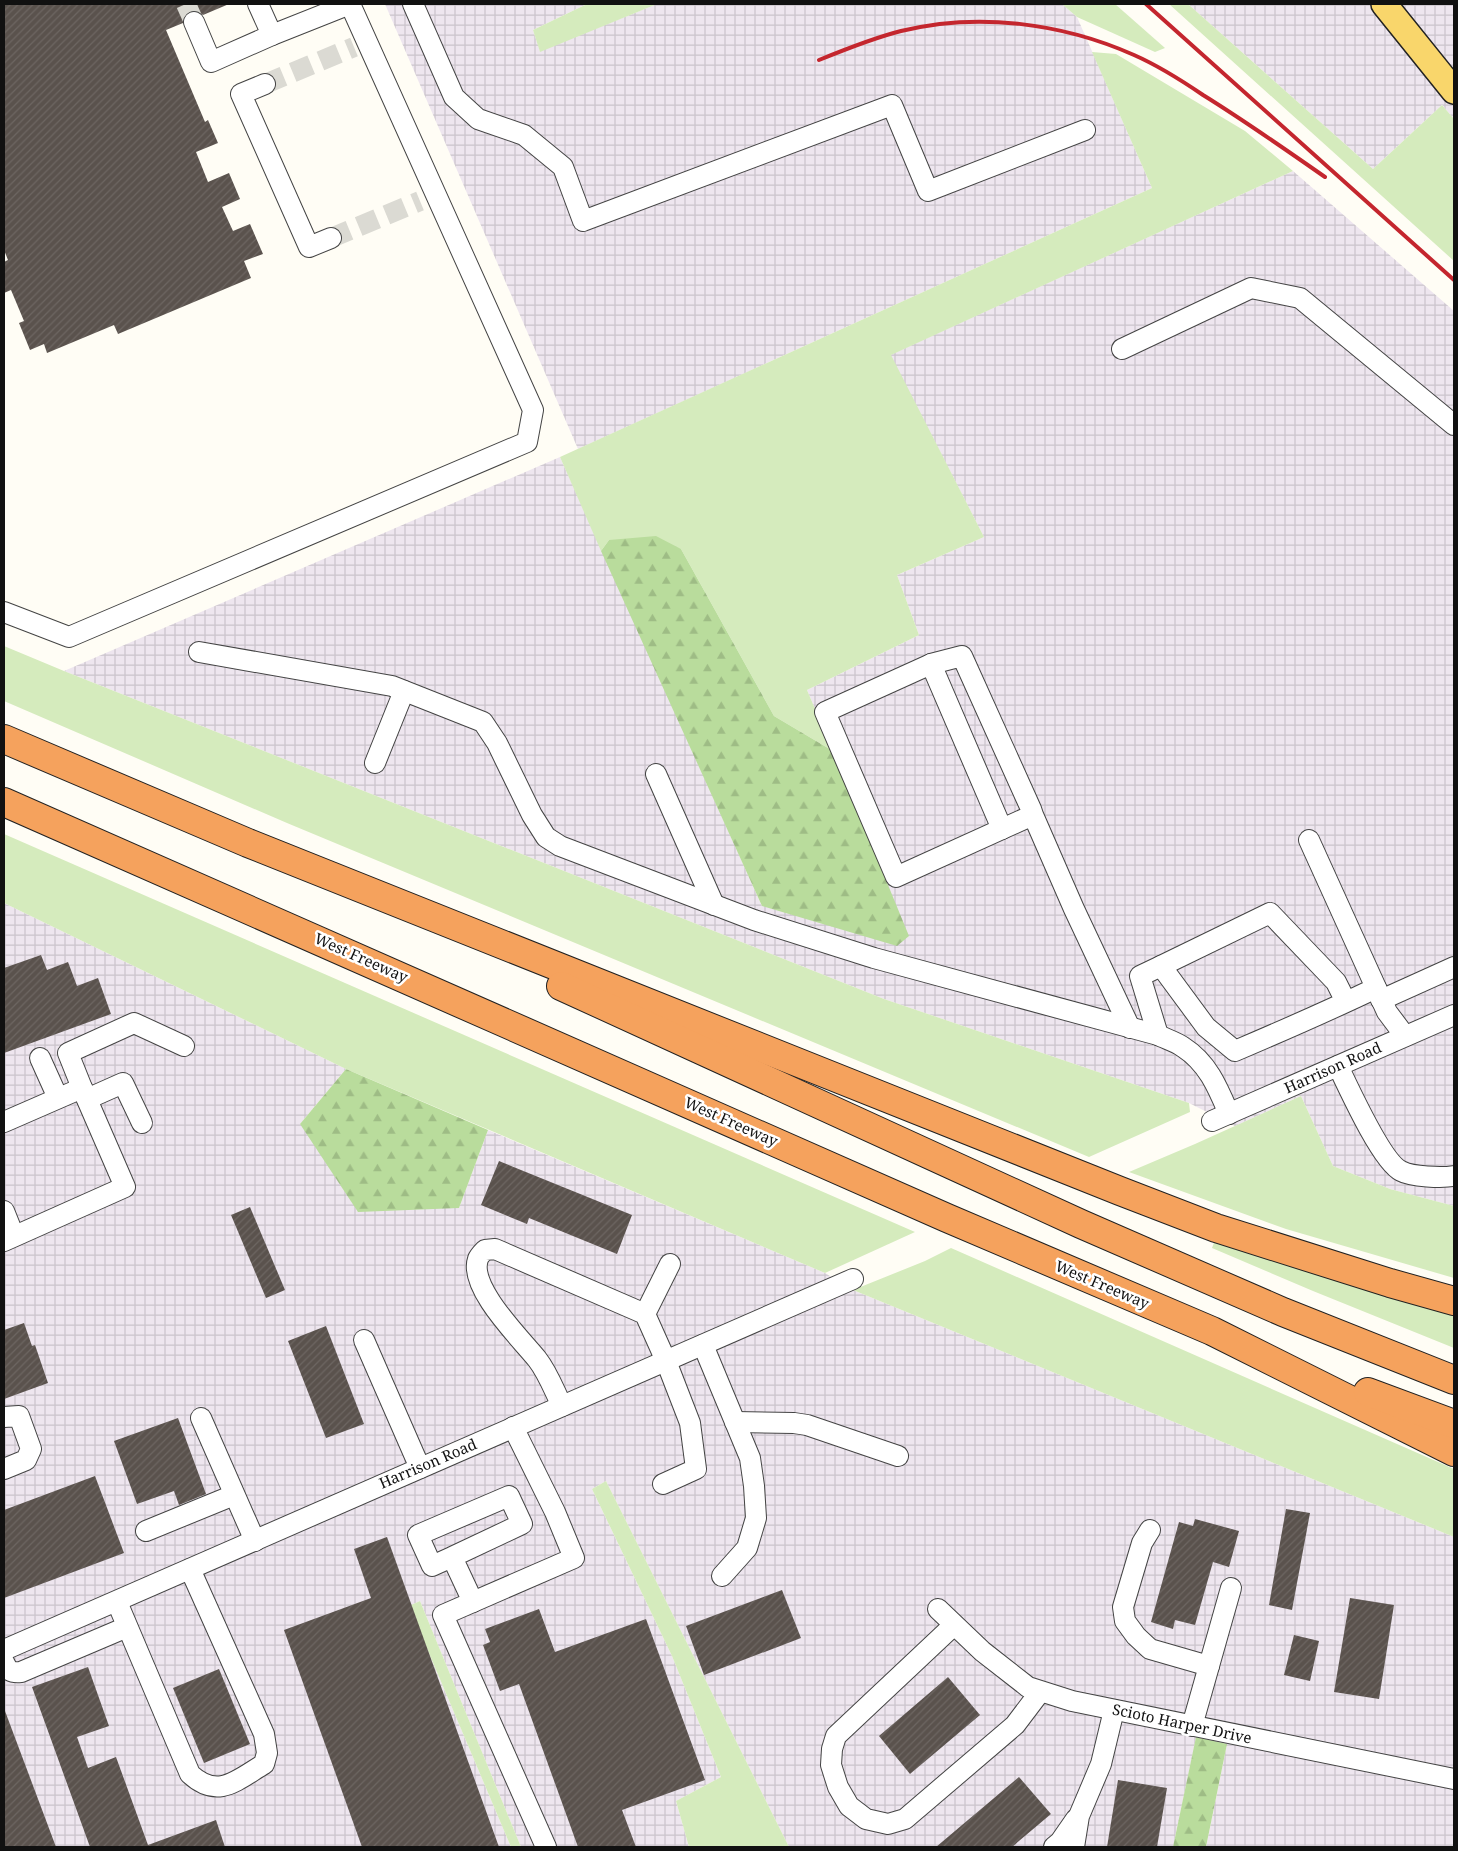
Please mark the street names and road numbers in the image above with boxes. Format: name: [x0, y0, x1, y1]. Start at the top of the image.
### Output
street label: West Freeway: [312, 928, 412, 987]
street label: Harrison Road: [1281, 1037, 1384, 1097]
street label: West Freeway: [682, 1092, 782, 1151]
street label: West Freeway: [1052, 1255, 1153, 1313]
street label: Harrison Road: [376, 1433, 480, 1493]
street label: Scioto Harper Drive: [1111, 1698, 1254, 1748]

